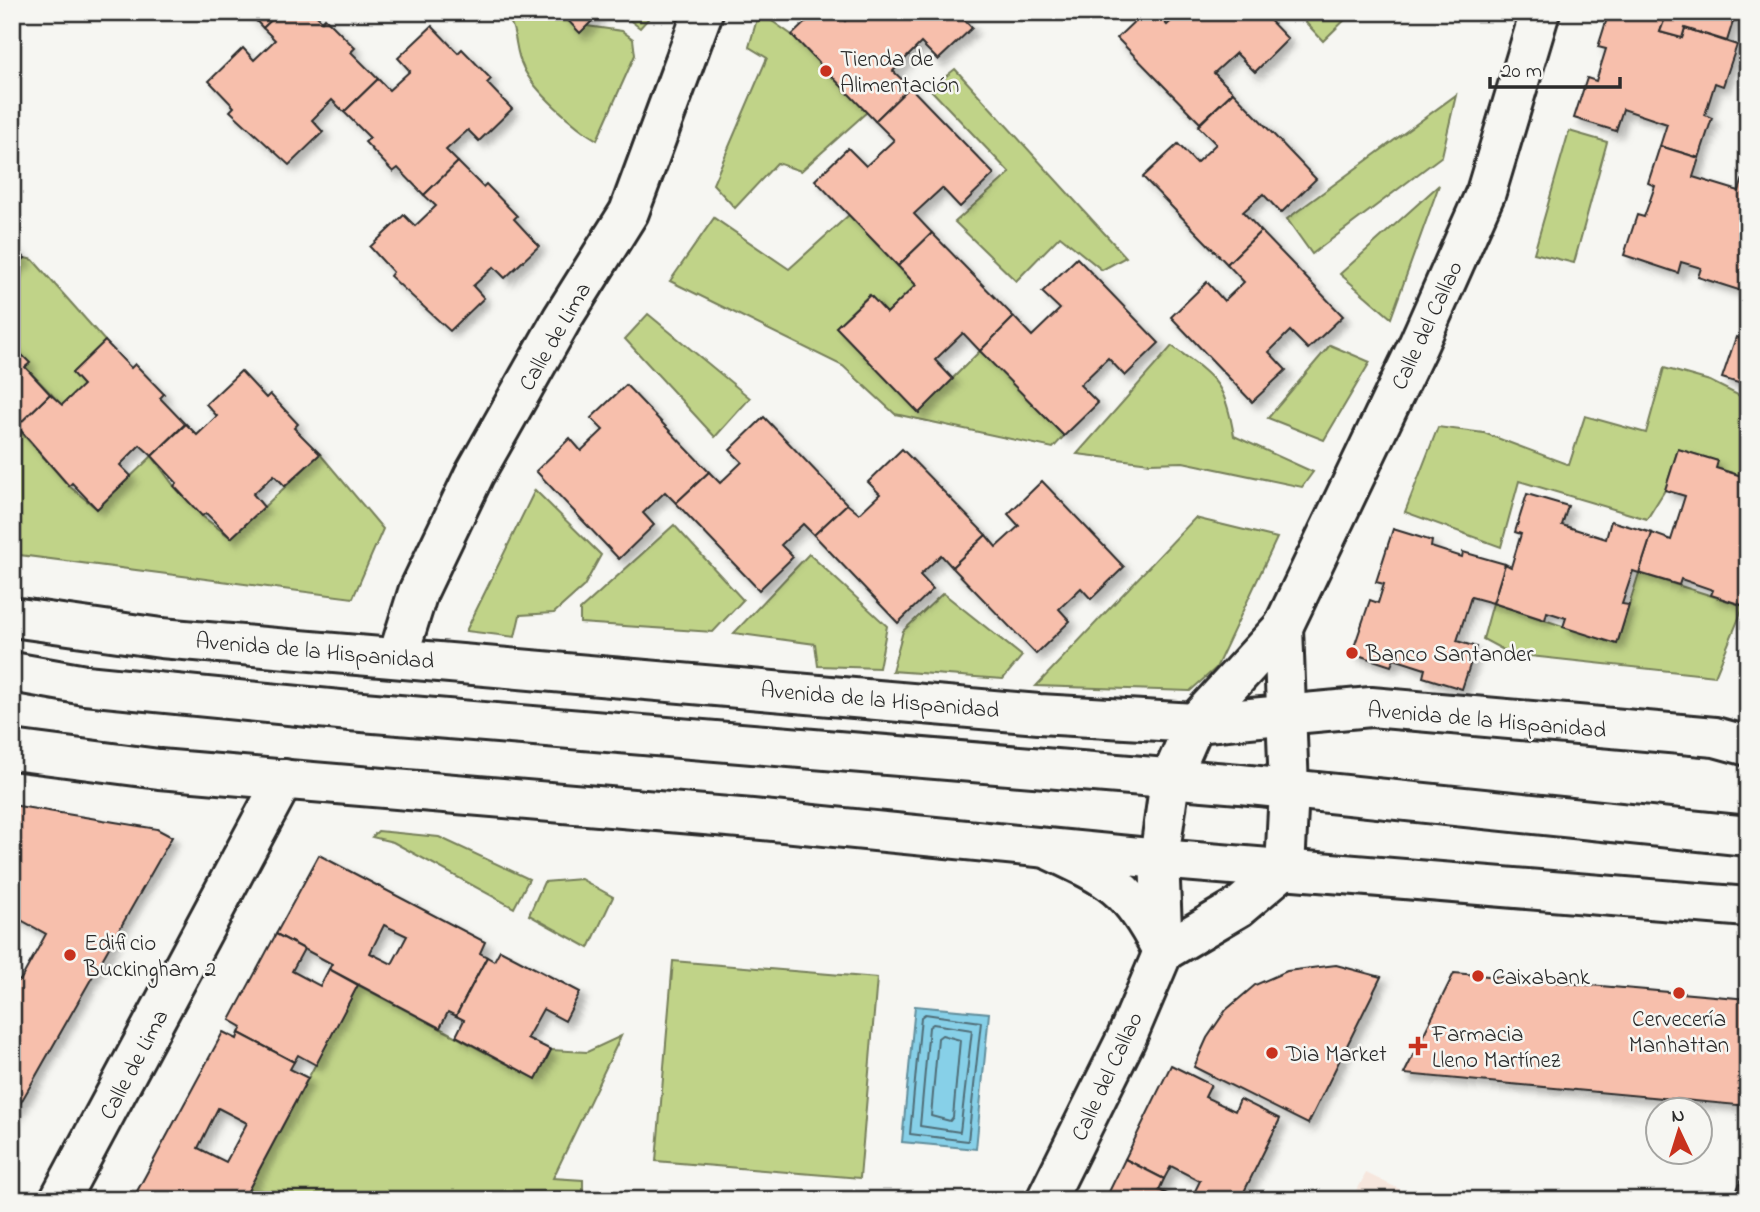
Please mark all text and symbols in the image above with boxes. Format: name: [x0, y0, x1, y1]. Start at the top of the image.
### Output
place label: Tienda de Alimentación: [840, 44, 959, 103]
scale bar: [1490, 46, 1620, 90]
text: 20 m: [1501, 57, 1542, 87]
marker: Tienda de Alimentación: [818, 63, 834, 79]
street label: Calle del Callao: [1384, 256, 1473, 396]
street label: Calle de Lima: [512, 277, 601, 398]
street label: Avenida de la Hispanidad: [194, 626, 436, 679]
place label: Banco Santander: [1365, 639, 1534, 672]
marker: Banco Santander: [1344, 645, 1360, 661]
street label: Avenida de la Hispanidad: [759, 675, 1001, 728]
street label: Avenida de la Hispanidad: [1366, 695, 1608, 748]
place label: Edificio Buckingham 2: [83, 928, 216, 988]
marker: Edificio Buckingham 2: [62, 947, 78, 963]
place label: Caixabank: [1492, 962, 1591, 995]
marker: Caixabank: [1470, 968, 1486, 984]
marker: Cervecería Manhattan: [1671, 985, 1687, 1001]
street label: Calle de Lima: [92, 1004, 178, 1126]
place label: Cervecería Manhattan: [1629, 1004, 1729, 1063]
street label: Calle del Callao: [1064, 1007, 1153, 1147]
place label: Farmacia Lleno Martínez: [1431, 1019, 1561, 1078]
marker: Farmacia Lleno Martínez: [1410, 1038, 1426, 1054]
place label: Dia Market: [1285, 1039, 1387, 1072]
marker: Dia Market: [1264, 1045, 1280, 1061]
north arrow: [1644, 1096, 1714, 1166]
text: N: [1671, 1103, 1686, 1130]

